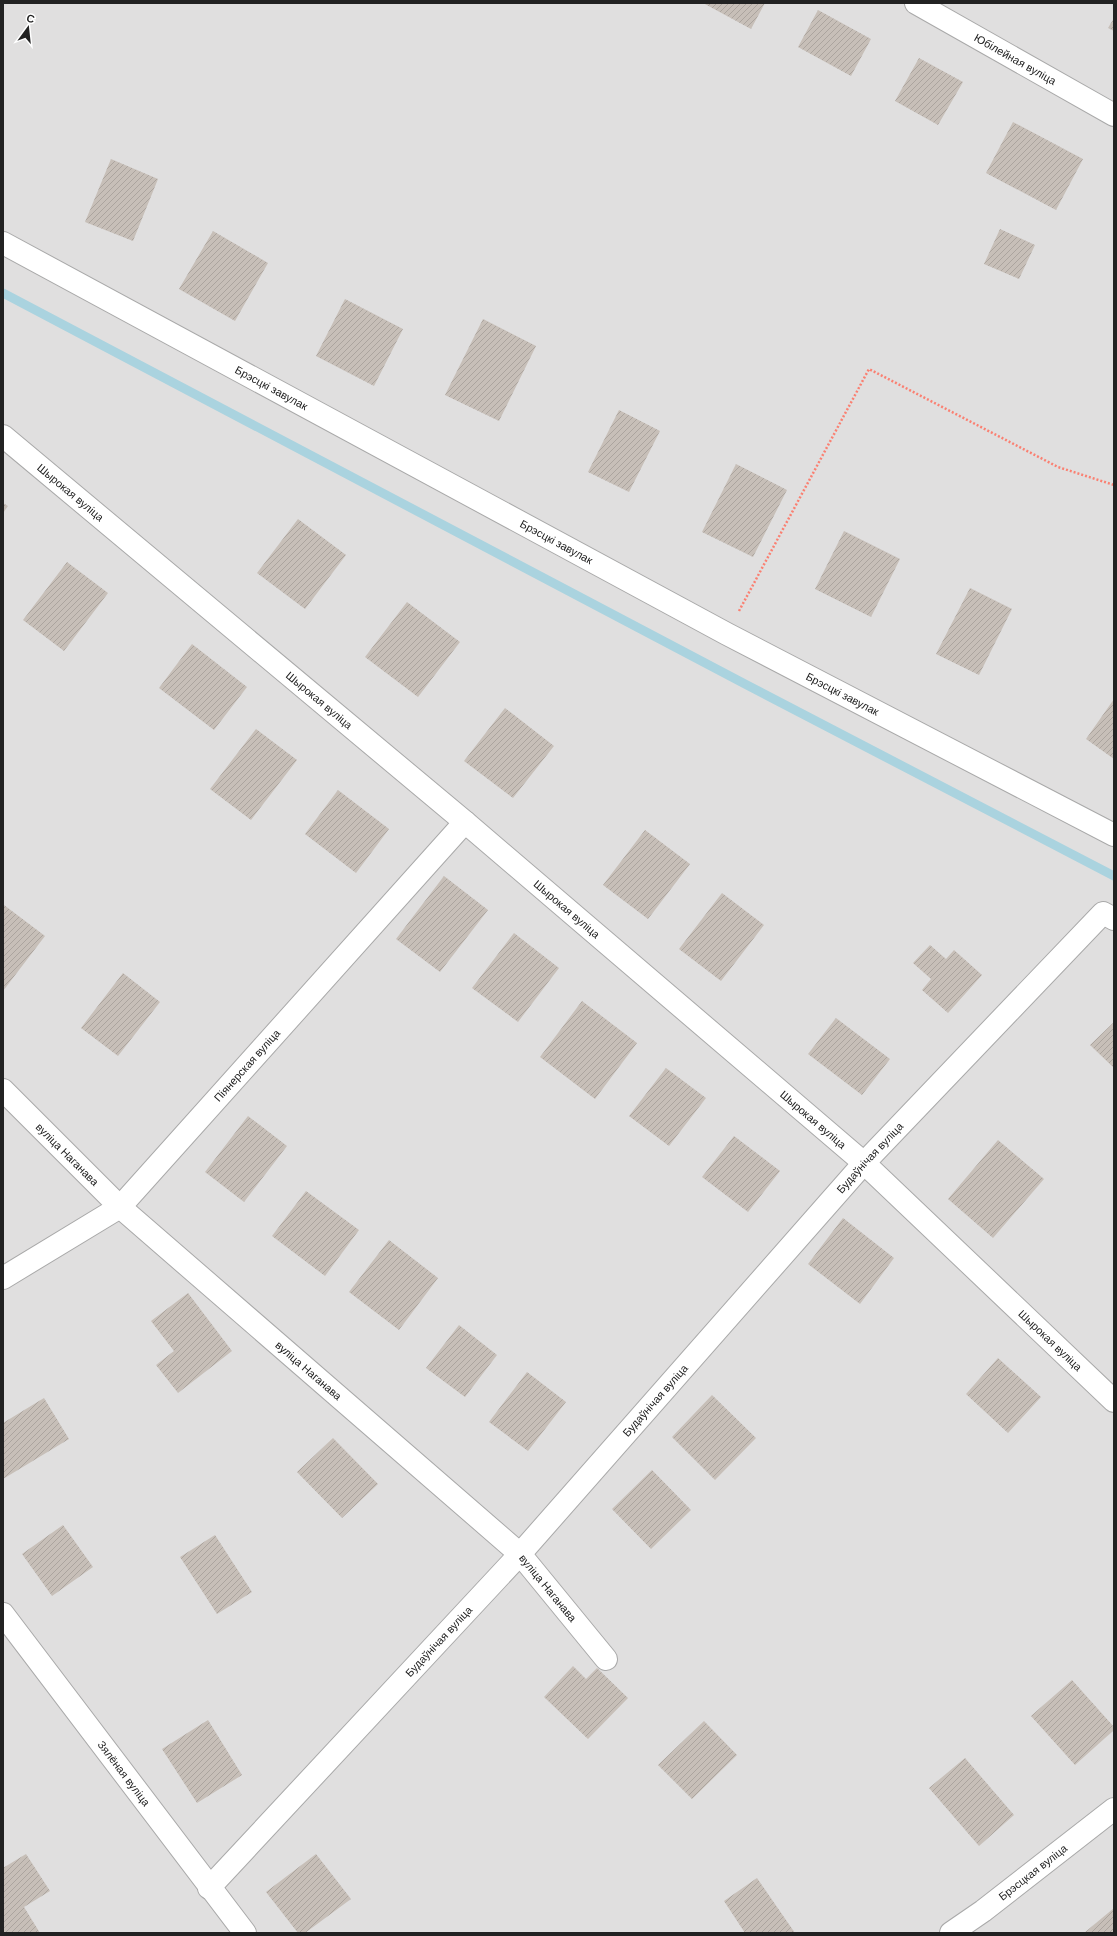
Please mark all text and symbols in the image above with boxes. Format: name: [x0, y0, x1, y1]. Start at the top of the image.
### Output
north arrow: [8, 8, 48, 48]
text: С: [25, 12, 36, 25]
street label: Юбілейная вуліца: [972, 31, 1059, 87]
street label: Брэсцкі завулак: [233, 364, 310, 412]
street label: Шырокая вуліца: [35, 461, 107, 524]
street label: Брэсцкі завулак: [518, 517, 595, 566]
street label: Шырокая вуліца: [284, 669, 355, 732]
street label: Брэсцкі завулак: [804, 670, 881, 718]
street label: Шырокая вуліца: [532, 878, 603, 941]
street label: Піянерская вуліца: [212, 1026, 283, 1104]
street label: Шырокая вуліца: [778, 1088, 849, 1152]
street label: Будаўнічая вуліца: [834, 1119, 906, 1196]
street label: вуліца Наганава: [34, 1121, 102, 1189]
street label: Шырокая вуліца: [1016, 1307, 1085, 1374]
street label: вуліца Наганава: [273, 1339, 345, 1403]
street label: Будаўнічая вуліца: [620, 1361, 691, 1439]
street label: вуліца Наганава: [517, 1552, 579, 1625]
street label: Будаўнічая вуліца: [403, 1603, 475, 1679]
street label: Зялёная вуліца: [95, 1738, 153, 1809]
street label: Брэсцкая вуліца: [996, 1841, 1070, 1902]

